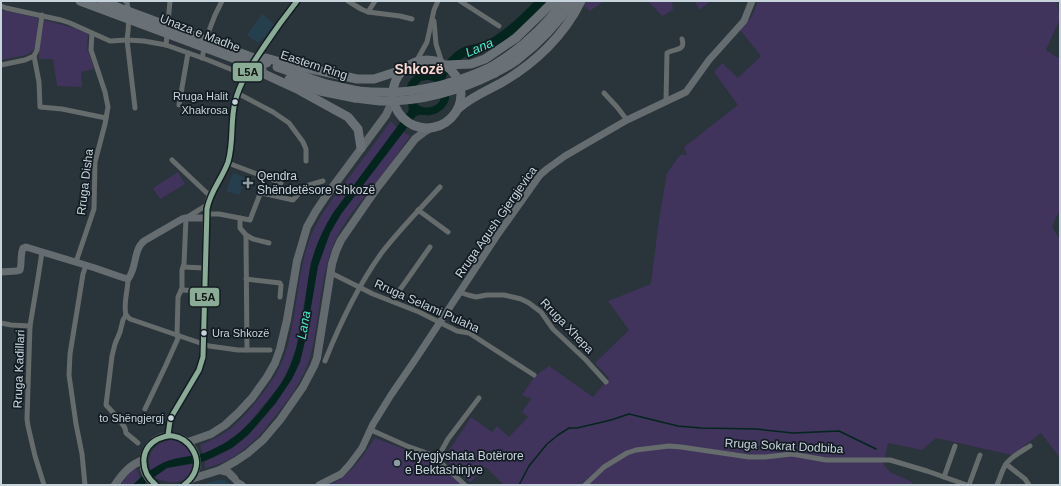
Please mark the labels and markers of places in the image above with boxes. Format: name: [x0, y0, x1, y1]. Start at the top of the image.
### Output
place label: Rruga Halit Xhakrosa: [173, 90, 229, 116]
marker: Rruga Halit Xhakrosa: [230, 97, 240, 107]
place label: Qendra Shëndetësore Shkozë: [257, 169, 375, 197]
marker: Qendra Shëndetësore Shkozë: [242, 177, 254, 189]
place label: Ura Shkozë: [212, 327, 269, 339]
marker: Ura Shkozë: [199, 328, 209, 338]
place label: to Shëngjergj: [99, 412, 164, 424]
marker: to Shëngjergj: [166, 413, 176, 423]
place label: Kryegjyshata Botërore e Bektashinjve: [405, 449, 524, 477]
marker: Kryegjyshata Botërore e Bektashinjve: [392, 458, 402, 468]

